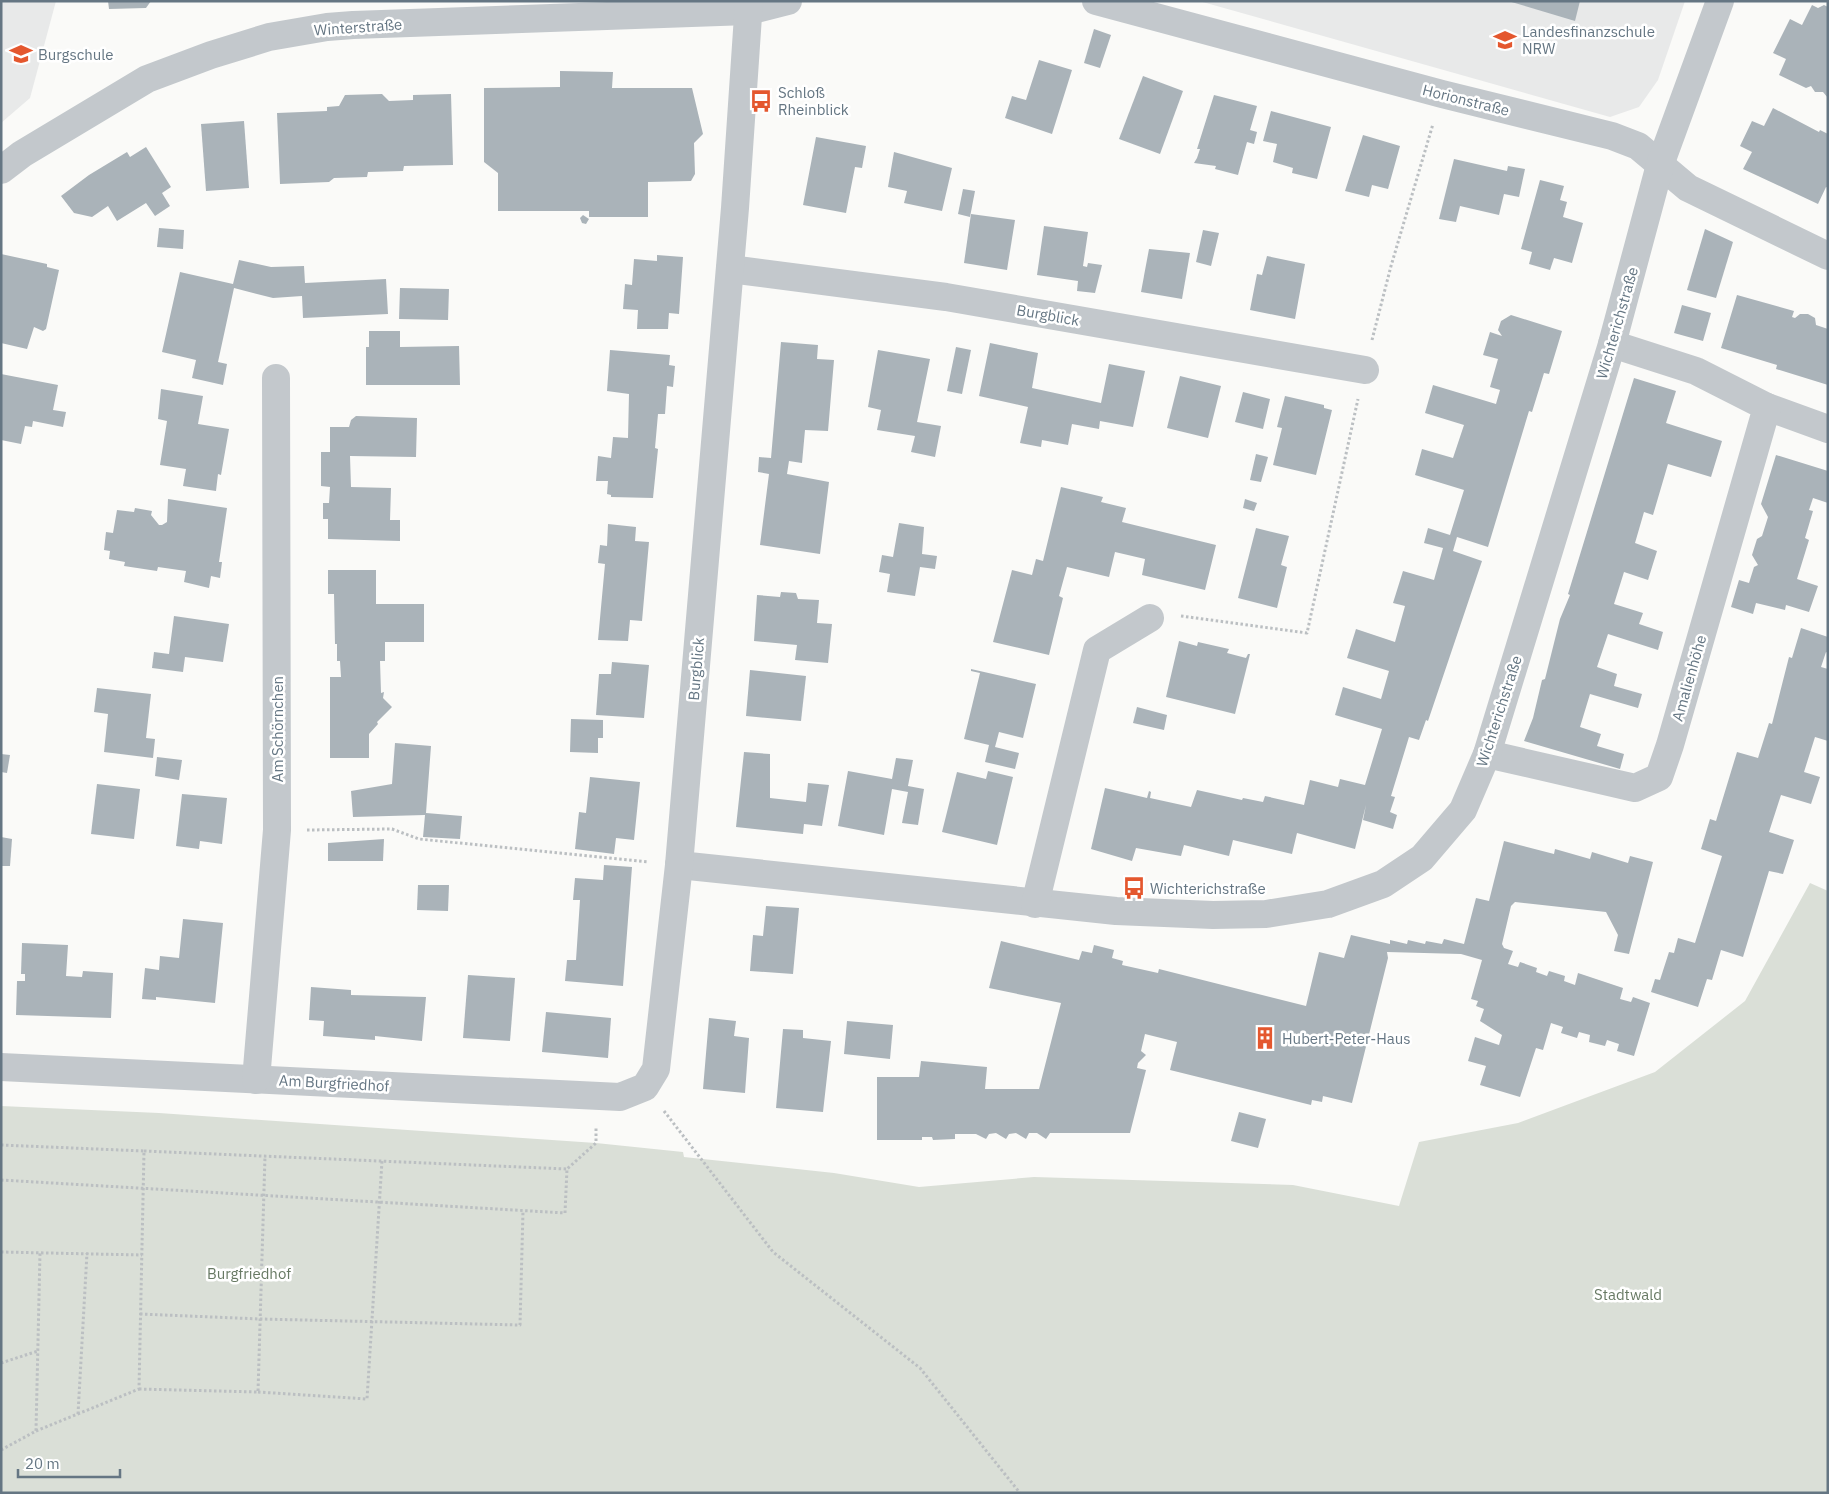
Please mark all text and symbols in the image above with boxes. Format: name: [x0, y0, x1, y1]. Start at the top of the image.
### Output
street label: Winterstraße: [313, 14, 403, 40]
place label: Landesfinanzschule NRW: [1522, 22, 1655, 58]
school or university icon: Landesfinanzschule NRW: [1492, 27, 1518, 53]
school or university icon: Burgschule: [8, 41, 34, 67]
place label: Burgschule: [38, 45, 114, 64]
street label: Horionstraße: [1421, 80, 1511, 120]
place label: Schloß Rheinblick: [778, 83, 849, 119]
bus stop icon: Schloß Rheinblick: [748, 88, 774, 114]
street label: Wichterichstraße: [1592, 265, 1642, 381]
street label: Burgblick: [1015, 300, 1081, 330]
street label: Amalienhöhe: [1668, 633, 1710, 723]
street label: Burgblick: [684, 637, 708, 701]
street label: Wichterichstraße: [1472, 653, 1526, 769]
street label: Am Schörnchen: [268, 676, 287, 782]
bus stop icon: Wichterichstraße: [1121, 875, 1147, 901]
place label: Wichterichstraße: [1150, 879, 1266, 898]
building icon: Hubert-Peter-Haus: [1252, 1025, 1278, 1051]
place label: Hubert-Peter-Haus: [1282, 1029, 1411, 1048]
street label: Am Burgfriedhof: [278, 1071, 390, 1095]
park label: Burgfriedhof: [207, 1264, 291, 1283]
park label: Stadtwald: [1594, 1285, 1662, 1304]
scale bar: [18, 1446, 120, 1478]
text: 20 m: [25, 1454, 60, 1473]

